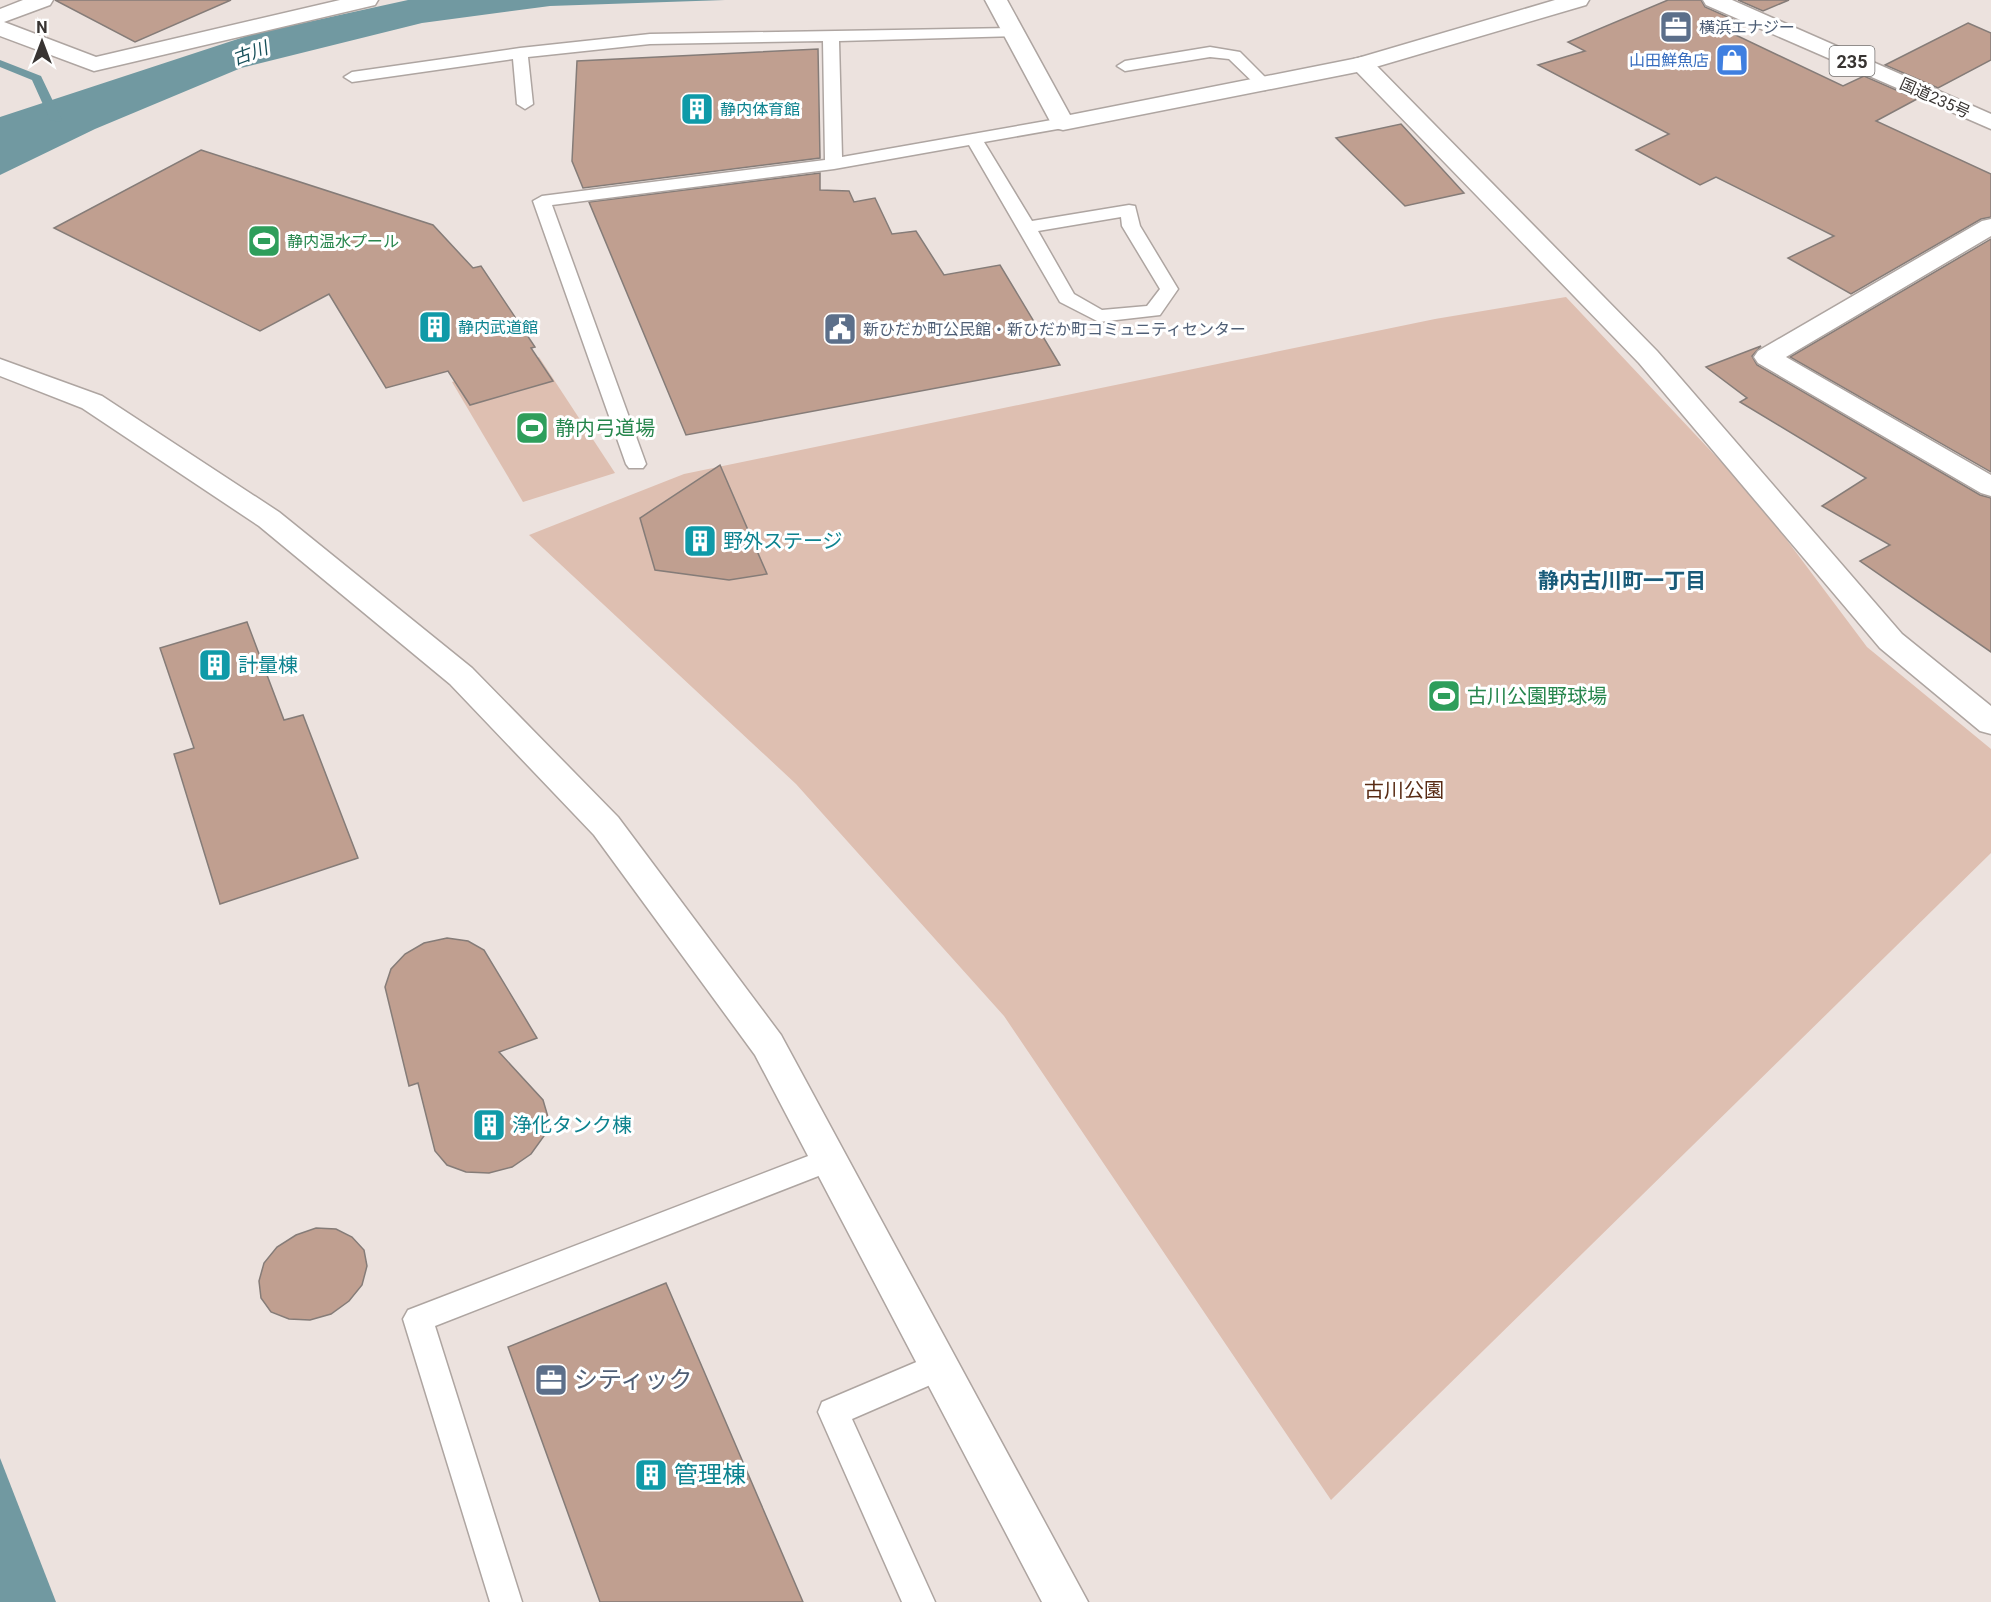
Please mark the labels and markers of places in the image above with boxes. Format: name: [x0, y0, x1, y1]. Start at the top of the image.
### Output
office icon: 横浜エナジー: [1658, 9, 1694, 45]
place label: 横浜エナジー: [1699, 18, 1795, 37]
shop icon: 山田鮮魚店: [1714, 42, 1750, 78]
place label: 山田鮮魚店: [1629, 51, 1709, 70]
building icon: 静内体育館: [679, 91, 715, 127]
place label: 静内体育館: [720, 100, 800, 119]
sports icon: 静内温水プール: [246, 223, 282, 259]
place label: 静内温水プール: [287, 232, 399, 251]
building icon: 静内武道館: [417, 309, 453, 345]
public building icon: 新ひだか町公民館・新ひだか町コミュニティセンター: [822, 311, 858, 347]
place label: 静内武道館: [458, 318, 538, 337]
place label: 新ひだか町公民館・新ひだか町コミュニティセンター: [863, 320, 1246, 339]
sports icon: 静内弓道場: [514, 410, 550, 446]
place label: 静内弓道場: [555, 416, 655, 440]
building icon: 野外ステージ: [682, 523, 718, 559]
place label: 野外ステージ: [723, 529, 843, 553]
building icon: 計量棟: [197, 647, 233, 683]
place label: 計量棟: [238, 653, 298, 677]
sports icon: 古川公園野球場: [1426, 678, 1462, 714]
place label: 古川公園野球場: [1467, 684, 1607, 708]
building icon: 浄化タンク棟: [471, 1107, 507, 1143]
place label: 浄化タンク棟: [512, 1113, 632, 1137]
office icon: シティック: [533, 1362, 569, 1398]
place label: シティック: [574, 1366, 693, 1394]
building icon: 管理棟: [633, 1457, 669, 1493]
place label: 管理棟: [674, 1461, 746, 1489]

